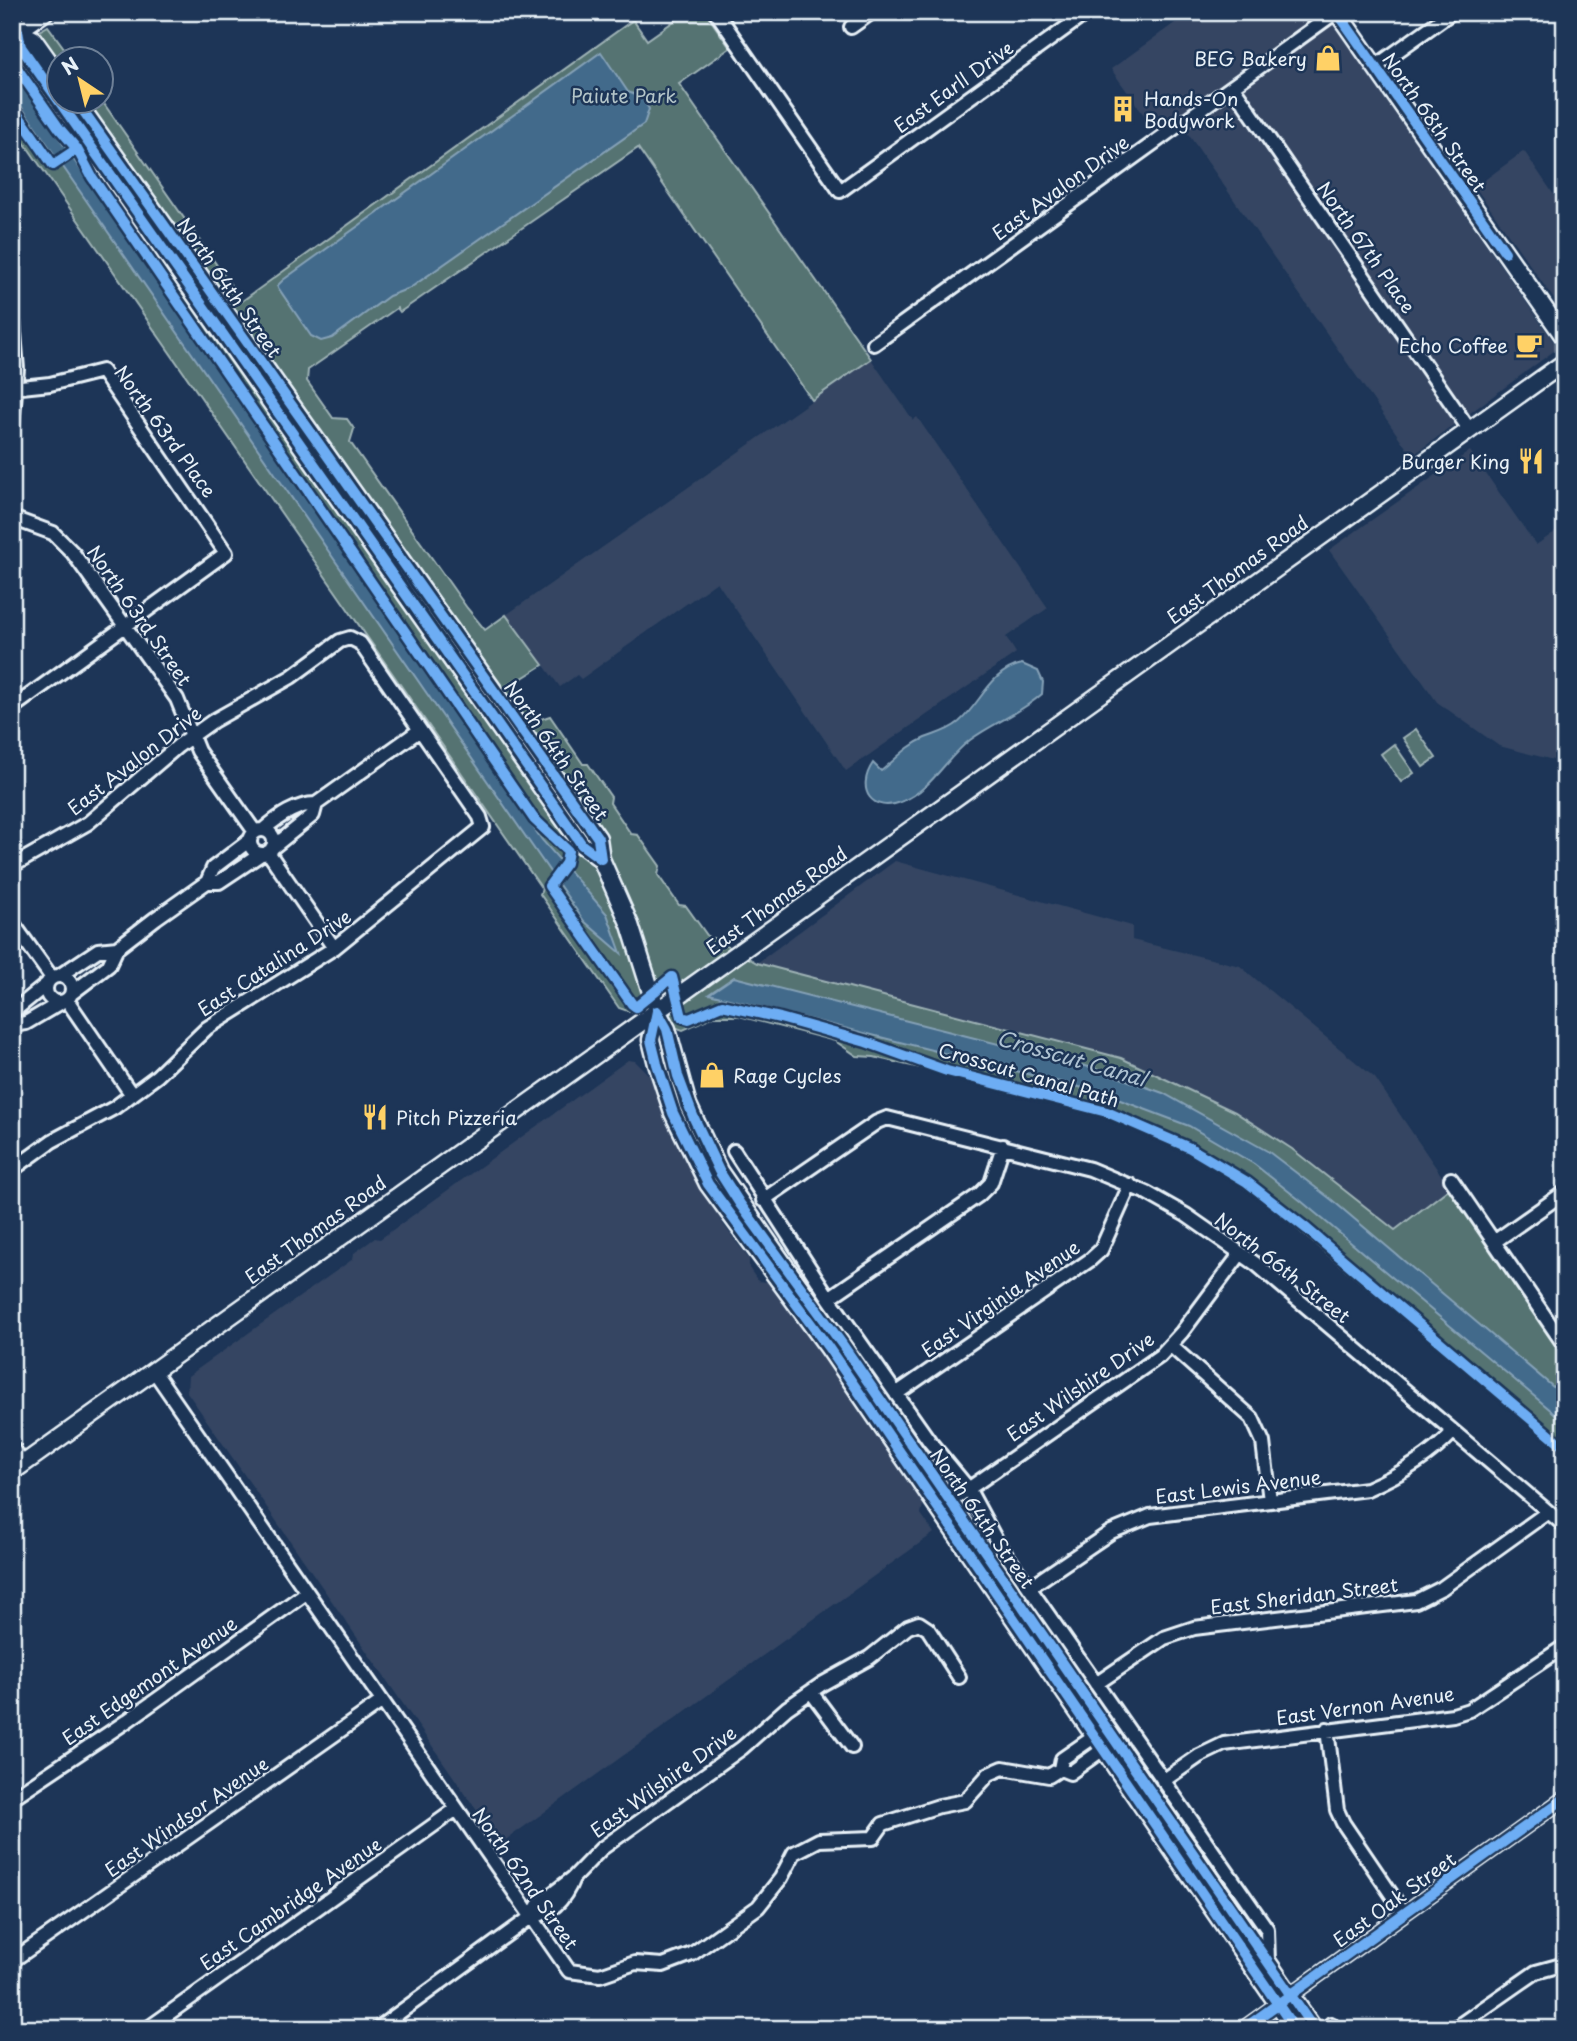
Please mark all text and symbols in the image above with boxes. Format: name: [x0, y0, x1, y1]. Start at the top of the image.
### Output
street label: East Earll Drive: [887, 33, 1019, 139]
shop icon: BEG Bakery: [1313, 43, 1343, 73]
place label: BEG Bakery: [1194, 44, 1307, 72]
north arrow: [46, 46, 116, 116]
street label: North 68th Street: [1376, 46, 1494, 198]
text: N: [55, 49, 84, 81]
park label: Paiute Park: [571, 81, 677, 109]
place label: Hands-On Bodywork: [1144, 84, 1238, 134]
building icon: Hands-On Bodywork: [1108, 94, 1138, 124]
street label: East Avalon Drive: [986, 128, 1134, 246]
street label: North 67th Place: [1311, 175, 1423, 319]
street label: North 64th Street: [171, 211, 289, 363]
cafe icon: Echo Coffee: [1514, 330, 1544, 360]
place label: Echo Coffee: [1398, 331, 1508, 359]
street label: North 63rd Place: [108, 359, 224, 503]
restaurant icon: Burger King: [1516, 446, 1546, 476]
place label: Burger King: [1401, 447, 1510, 475]
street label: East Thomas Road: [1161, 508, 1313, 630]
street label: North 63rd Street: [81, 539, 199, 691]
street label: North 64th Street: [498, 674, 616, 826]
street label: East Avalon Drive: [61, 699, 207, 821]
street label: East Thomas Road: [700, 839, 852, 961]
street label: East Catalina Drive: [192, 902, 356, 1022]
water label: Crosscut Canal: [993, 1020, 1154, 1095]
street label: Crosscut Canal Path: [935, 1035, 1123, 1113]
shop icon: Rage Cycles: [697, 1060, 727, 1090]
place label: Rage Cycles: [733, 1061, 842, 1089]
restaurant icon: Pitch Pizzeria: [360, 1102, 390, 1132]
place label: Pitch Pizzeria: [396, 1103, 517, 1131]
street label: East Thomas Road: [239, 1168, 391, 1290]
street label: North 66th Street: [1209, 1205, 1357, 1329]
street label: East Virginia Avenue: [915, 1233, 1085, 1363]
street label: East Wilshire Drive: [1000, 1324, 1160, 1448]
street label: North 64th Street: [924, 1442, 1042, 1594]
street label: East Lewis Avenue: [1154, 1462, 1322, 1510]
street label: East Sheridan Street: [1209, 1570, 1400, 1620]
street label: East Edgemont Avenue: [56, 1609, 242, 1751]
street label: East Vernon Avenue: [1274, 1679, 1456, 1731]
street label: East Wilshire Drive: [584, 1718, 742, 1844]
street label: East Windsor Avenue: [99, 1749, 273, 1883]
street label: North 62nd Street: [466, 1801, 586, 1955]
street label: East Cambridge Avenue: [194, 1830, 386, 1976]
street label: East Oak Street: [1327, 1845, 1461, 1953]

